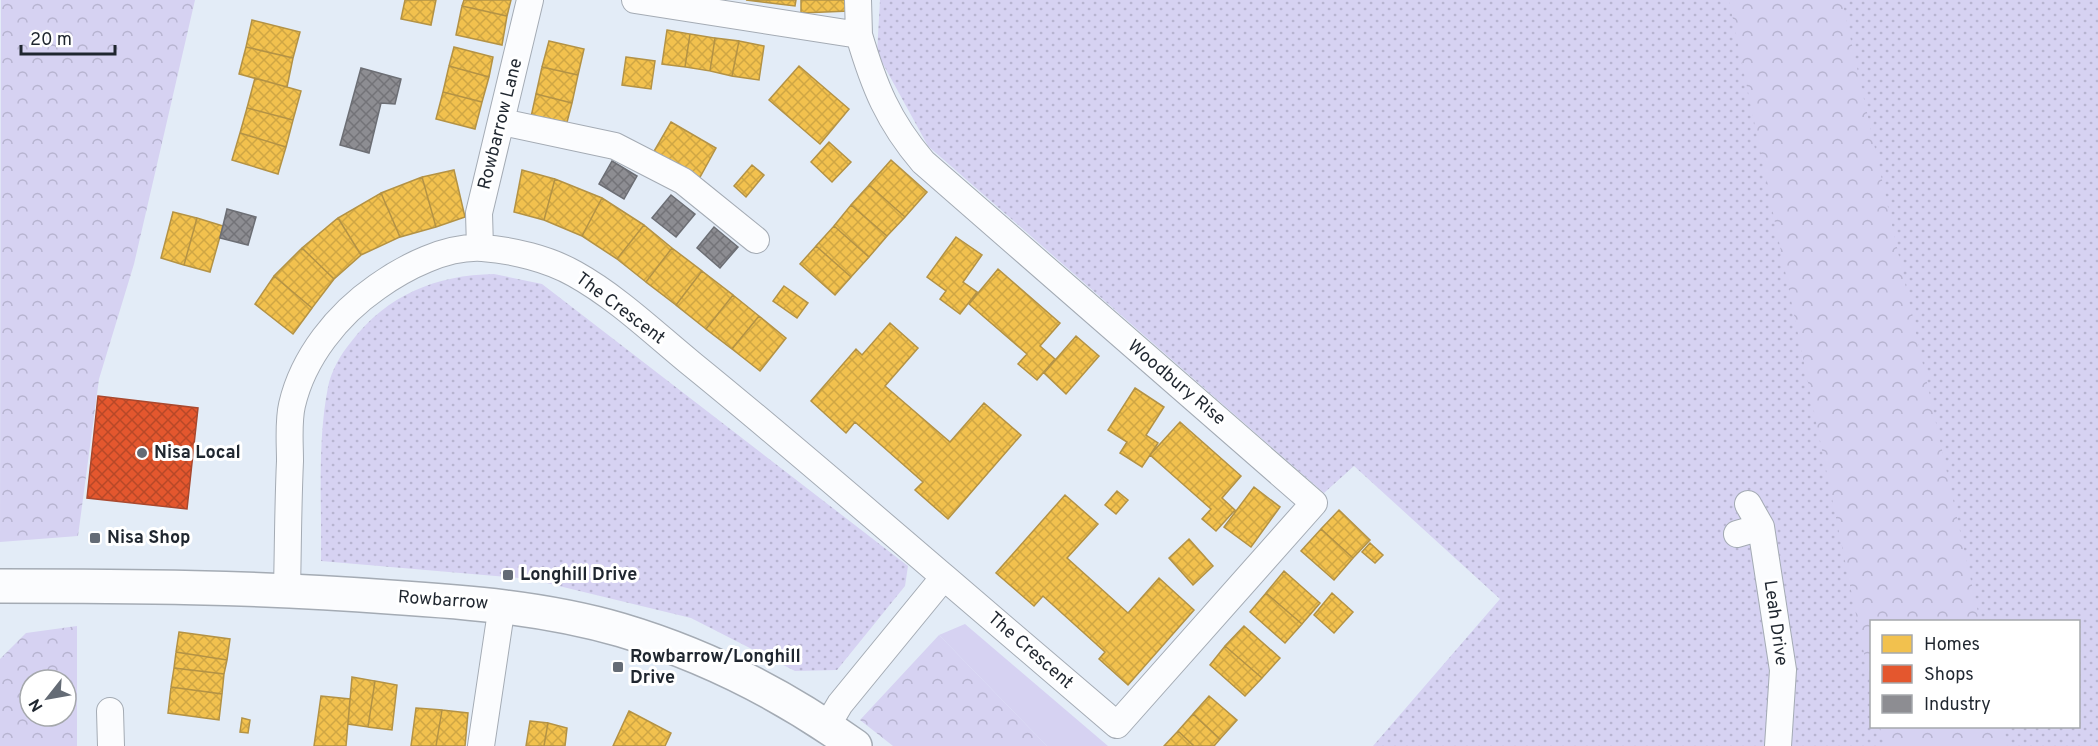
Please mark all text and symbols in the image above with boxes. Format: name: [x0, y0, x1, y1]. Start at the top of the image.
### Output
scale bar: [21, 18, 116, 56]
text: 20 m: [30, 29, 72, 52]
street label: Rowbarrow Lane: [474, 56, 528, 192]
street label: The Crescent: [571, 268, 669, 350]
street label: Woodbury Rise: [1122, 335, 1230, 431]
place label: Nisa Local: [154, 442, 241, 465]
marker: Nisa Local: [135, 446, 149, 460]
place label: Nisa Shop: [107, 527, 190, 550]
marker: Nisa Shop: [88, 531, 102, 545]
place label: Longhill Drive: [520, 564, 637, 587]
marker: Longhill Drive: [501, 568, 515, 582]
street label: Leah Drive: [1758, 579, 1792, 667]
street label: Rowbarrow: [397, 586, 489, 616]
street label: The Crescent: [982, 607, 1078, 695]
legend: [1870, 620, 2080, 728]
text: Homes: [1924, 634, 1980, 657]
place label: Rowbarrow/Longhill Drive: [630, 646, 801, 690]
marker: Rowbarrow/Longhill Drive: [611, 660, 625, 674]
text: Shops: [1924, 664, 1974, 687]
north arrow: [18, 668, 78, 728]
text: Industry: [1924, 694, 1991, 717]
text: N: [25, 695, 48, 715]

